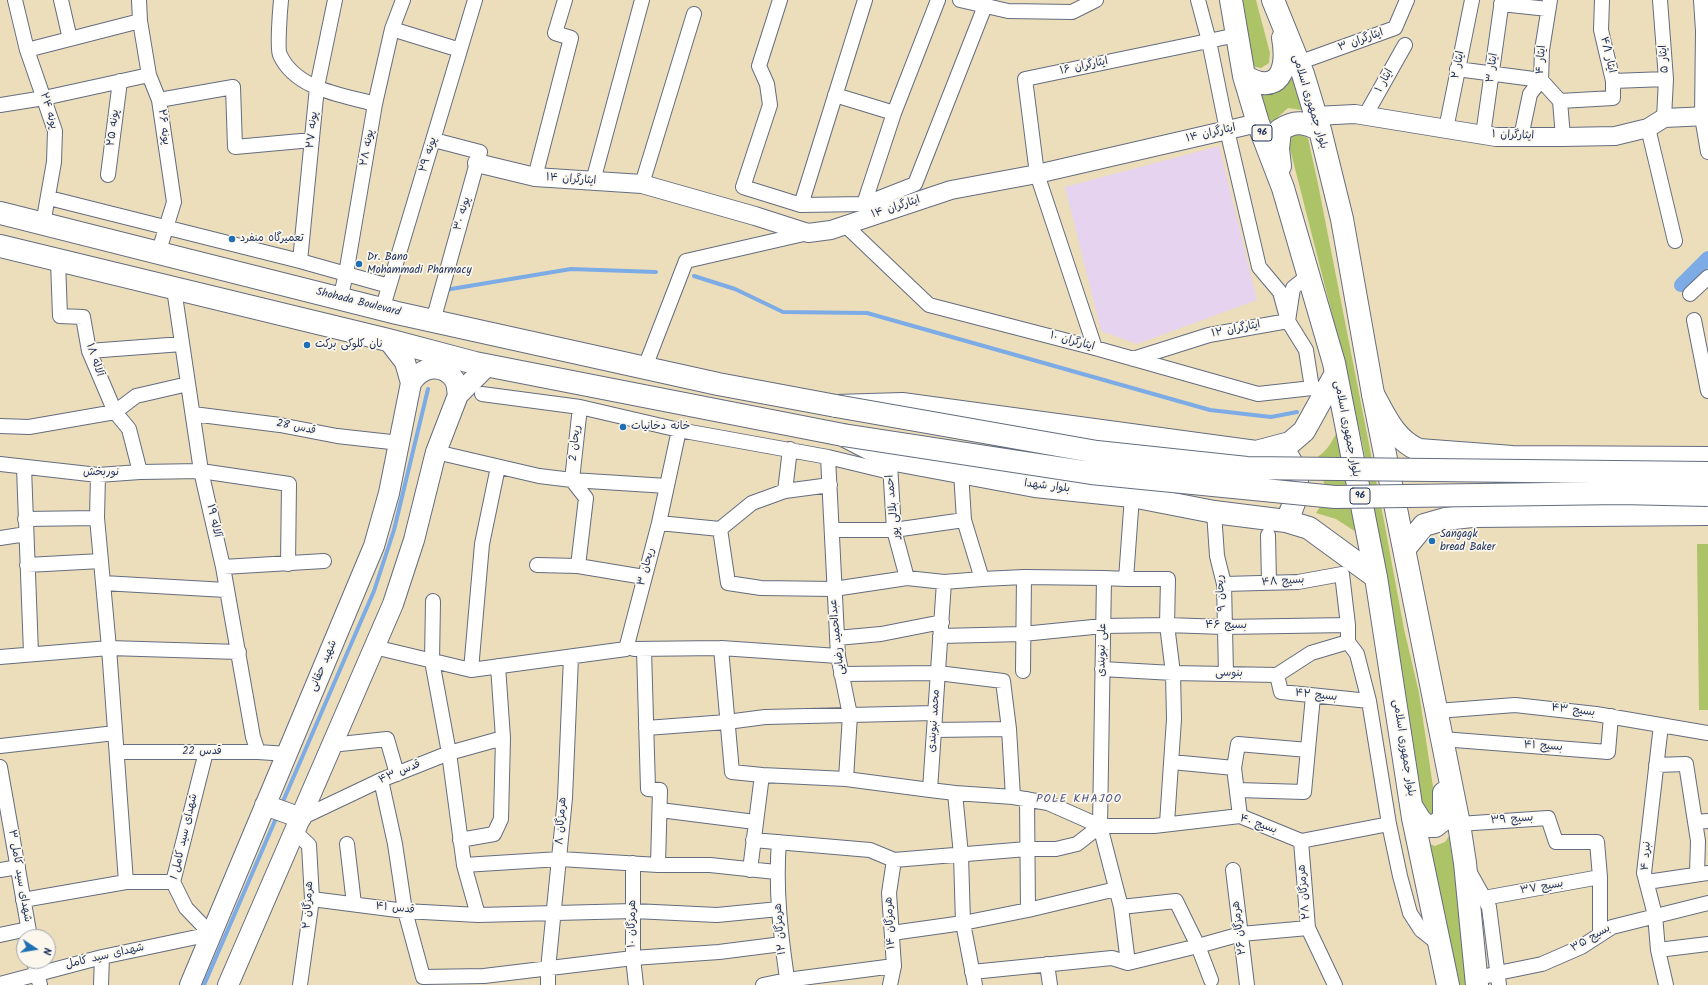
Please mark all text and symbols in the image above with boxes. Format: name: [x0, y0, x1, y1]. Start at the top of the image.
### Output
street label: ایثارگران ۳: [1337, 27, 1385, 55]
street label: ایثار ۴/۱: [1596, 36, 1618, 74]
street label: ایثار ۵: [1657, 44, 1673, 74]
street label: ایثار ۴: [1534, 45, 1550, 75]
street label: ایثار ۲: [1450, 50, 1468, 80]
street label: ایثار ۳: [1484, 52, 1502, 84]
street label: بلوار جمهوری اسلامی: [1288, 53, 1330, 151]
street label: ایثارگران ۱۶: [1059, 55, 1109, 79]
street label: ایثار ۱: [1373, 67, 1397, 95]
street label: پونه ۲۴: [36, 91, 60, 131]
street label: پونه ۲۶: [154, 108, 172, 146]
street label: پونه ۲۵: [105, 109, 123, 147]
street label: پونه ۲۷: [304, 111, 322, 149]
street label: ایثارگران ۱۴: [1185, 122, 1237, 146]
road number: 96: [1252, 125, 1272, 141]
street label: پونه ۲۸: [358, 129, 378, 167]
street label: ایثارگران ۱: [1492, 129, 1534, 143]
street label: پونه ۲۹: [417, 136, 441, 174]
street label: ایثارگران ۱۴: [545, 172, 597, 188]
street label: ایثارگران ۱۴: [870, 194, 922, 222]
street label: پونه ۳۰: [452, 196, 474, 232]
place label: تعمیرگاه منفرد: [240, 232, 304, 246]
marker: تعمیرگاه منفرد: [227, 234, 237, 244]
place label: Dr. Bano Mohammadi Pharmacy: [367, 251, 472, 277]
marker: Dr. Bano Mohammadi Pharmacy: [354, 259, 364, 269]
street label: Shohada Boulevard: [314, 286, 402, 320]
street label: ایثارگران ۱۲: [1210, 319, 1262, 341]
street label: ایثارگران ۱۰: [1048, 330, 1096, 354]
place label: نان کلوکی برکت: [315, 338, 382, 352]
marker: نان کلوکی برکت: [302, 340, 312, 350]
street label: آلاله ۱۸: [82, 342, 106, 378]
street label: بلوار جمهوری اسلامی: [1330, 380, 1362, 478]
street label: قدس 28: [275, 418, 317, 438]
place label: خانه دخانیات: [631, 420, 690, 434]
marker: خانه دخانیات: [618, 422, 628, 432]
street label: ریحان 2: [568, 424, 584, 462]
street label: نوربخش: [83, 466, 119, 480]
street label: احمد بلالی پور: [884, 474, 904, 540]
street label: بلوار شهدا: [1023, 478, 1071, 496]
road number: 96: [1350, 488, 1370, 504]
street label: آلاله ۱۹: [203, 503, 223, 539]
place label: Sangagk bread Baker: [1440, 528, 1495, 554]
marker: Sangagk bread Baker: [1427, 536, 1437, 546]
street label: ریحان ۳: [636, 547, 658, 587]
street label: ریحان ۹: [1214, 574, 1230, 612]
street label: بسیج ۴۸: [1261, 574, 1305, 590]
street label: عبدالحمید رضایی: [827, 599, 849, 675]
street label: بسیج ۴۶: [1205, 619, 1247, 633]
street label: علی نبوبندی: [1096, 623, 1110, 677]
street label: شهید حقانی: [307, 638, 341, 694]
street label: بنوسی: [1215, 667, 1243, 681]
street label: بسیج ۴۲: [1294, 687, 1338, 705]
street label: محمد نبوبندی: [926, 689, 944, 753]
street label: بلوار جمهوری اسلامی: [1389, 699, 1417, 797]
street label: بسیج ۴۳: [1550, 702, 1596, 720]
street label: بسیج ۴۱: [1523, 739, 1563, 755]
street label: قدس 22: [182, 745, 222, 759]
street label: قدس ۴۳: [377, 758, 423, 788]
street label: شهدای سید کامل 1: [169, 793, 201, 881]
district label: POLE KHAJOO: [1036, 793, 1122, 807]
street label: هرمزگان ۸: [554, 797, 570, 845]
street label: بسیج ۴۰: [1238, 812, 1278, 838]
street label: بسیج ۳۹: [1490, 812, 1534, 828]
street label: شهدای سید کامل ۳: [4, 829, 34, 923]
street label: نبرد ۴: [1639, 841, 1655, 871]
street label: هرمزگان ۲۸: [1296, 864, 1314, 920]
street label: بسیج ۳۷: [1519, 878, 1565, 898]
street label: هرمزگان ۲: [301, 881, 317, 929]
street label: هرمزگان ۱۴: [883, 896, 899, 950]
street label: قدس ۴۱: [375, 900, 415, 918]
street label: هرمزگان ۱۰: [626, 900, 640, 948]
street label: هرمزگان ۲۶: [1230, 900, 1250, 956]
street label: هرمزگان ۱۲: [772, 903, 790, 955]
street label: بسیج ۳۵: [1569, 922, 1613, 956]
north arrow: [16, 929, 56, 969]
street label: شهدای سید کامل: [64, 942, 146, 972]
text: N: [37, 946, 56, 957]

